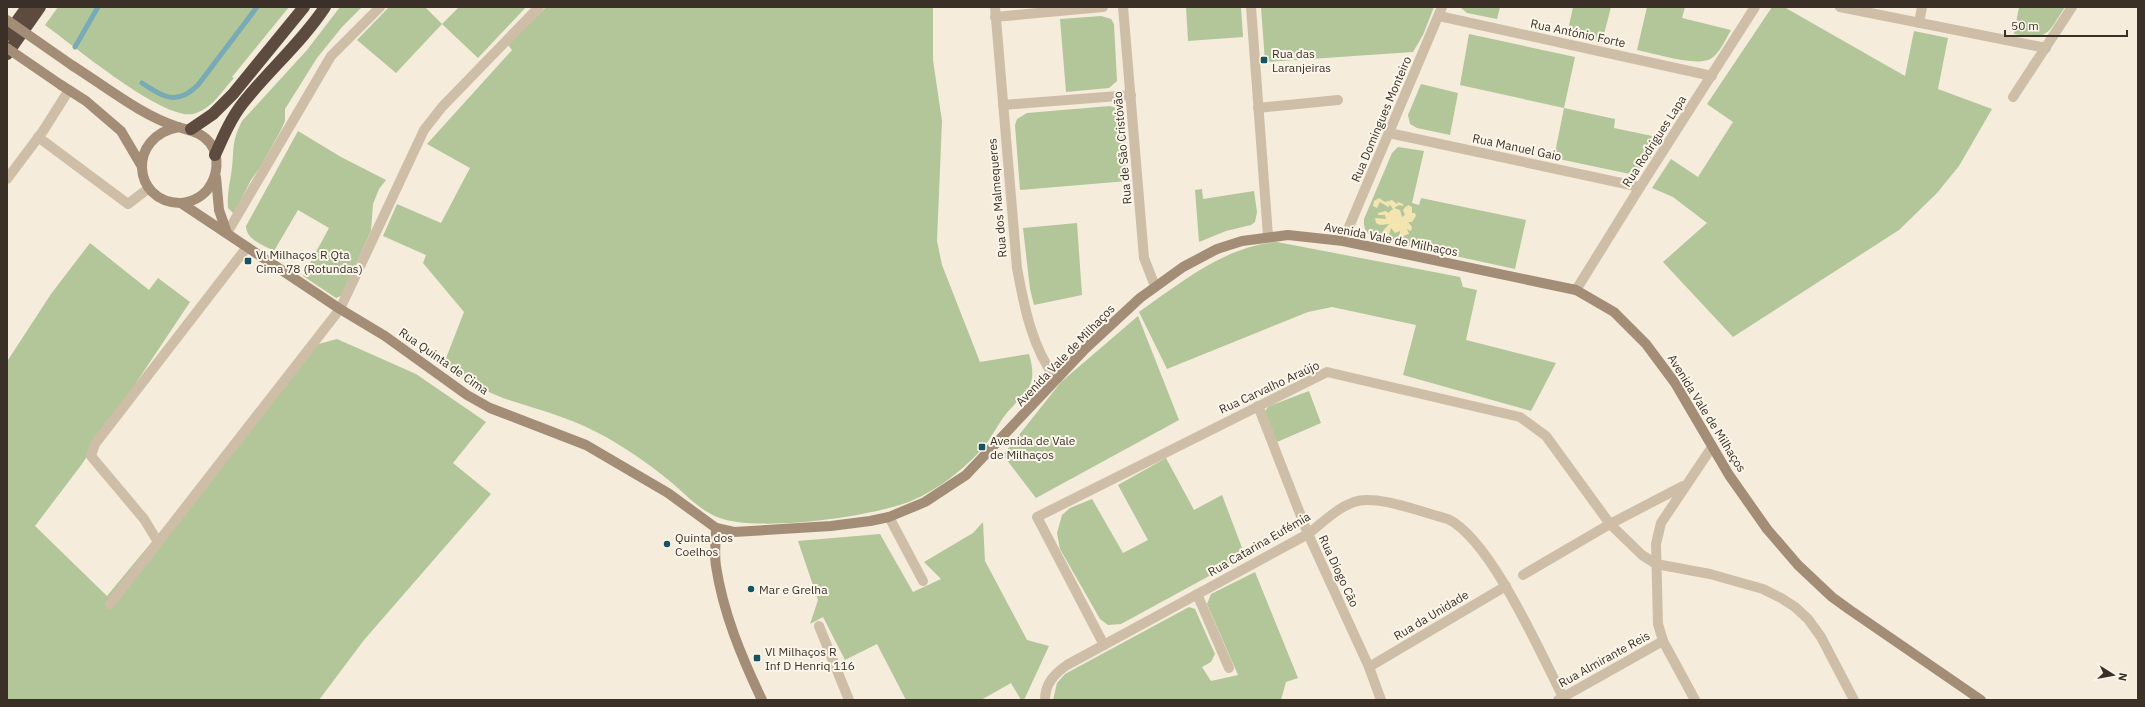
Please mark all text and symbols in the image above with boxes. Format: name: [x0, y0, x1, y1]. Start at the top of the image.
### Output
scale bar: [2005, 12, 2127, 38]
street label: Rua António Forte: [1529, 16, 1627, 50]
text: 50 m: [2011, 18, 2039, 33]
place label: Rua das Laranjeiras: [1272, 46, 1331, 75]
street label: Rua Domingues Monteiro: [1348, 54, 1414, 184]
marker: Rua das Laranjeiras: [1259, 55, 1269, 65]
street label: Rua de São Cristóvão: [1110, 91, 1134, 205]
street label: Rua Rodrigues Lapa: [1619, 92, 1690, 190]
street label: Rua Manuel Gaio: [1471, 130, 1563, 164]
street label: Rua dos Malmequeres: [984, 138, 1010, 258]
street label: Avenida Vale de Milhaços: [1323, 219, 1459, 259]
place label: Vl Milhaços R Qta Cima 78 (Rotundas): [256, 247, 363, 276]
marker: Vl Milhaços R Qta Cima 78 (Rotundas): [243, 256, 253, 266]
street label: Avenida Vale de Milhaços: [1012, 301, 1118, 409]
street label: Rua Quinta de Cima: [396, 324, 492, 398]
street label: Avenida Vale de Milhaços: [1665, 351, 1749, 475]
street label: Rua Carvalho Araújo: [1216, 357, 1322, 417]
place label: Avenida de Vale de Milhaços: [990, 433, 1076, 462]
marker: Avenida de Vale de Milhaços: [977, 442, 987, 452]
street label: Rua Catarina Eufémia: [1205, 508, 1313, 579]
place label: Quinta dos Coelhos: [675, 530, 733, 559]
street label: Rua Diogo Cão: [1316, 533, 1362, 610]
marker: Quinta dos Coelhos: [662, 539, 672, 549]
place label: Mar e Grelha: [759, 582, 828, 597]
marker: Mar e Grelha: [746, 584, 756, 594]
street label: Rua da Unidade: [1391, 587, 1472, 643]
street label: Rua Almirante Reis: [1556, 628, 1652, 690]
place label: Vl Milhaços R Inf D Henriq 116: [765, 644, 855, 673]
marker: Vl Milhaços R Inf D Henriq 116: [752, 653, 762, 663]
north arrow: [2093, 655, 2133, 695]
text: N: [2115, 672, 2130, 682]

